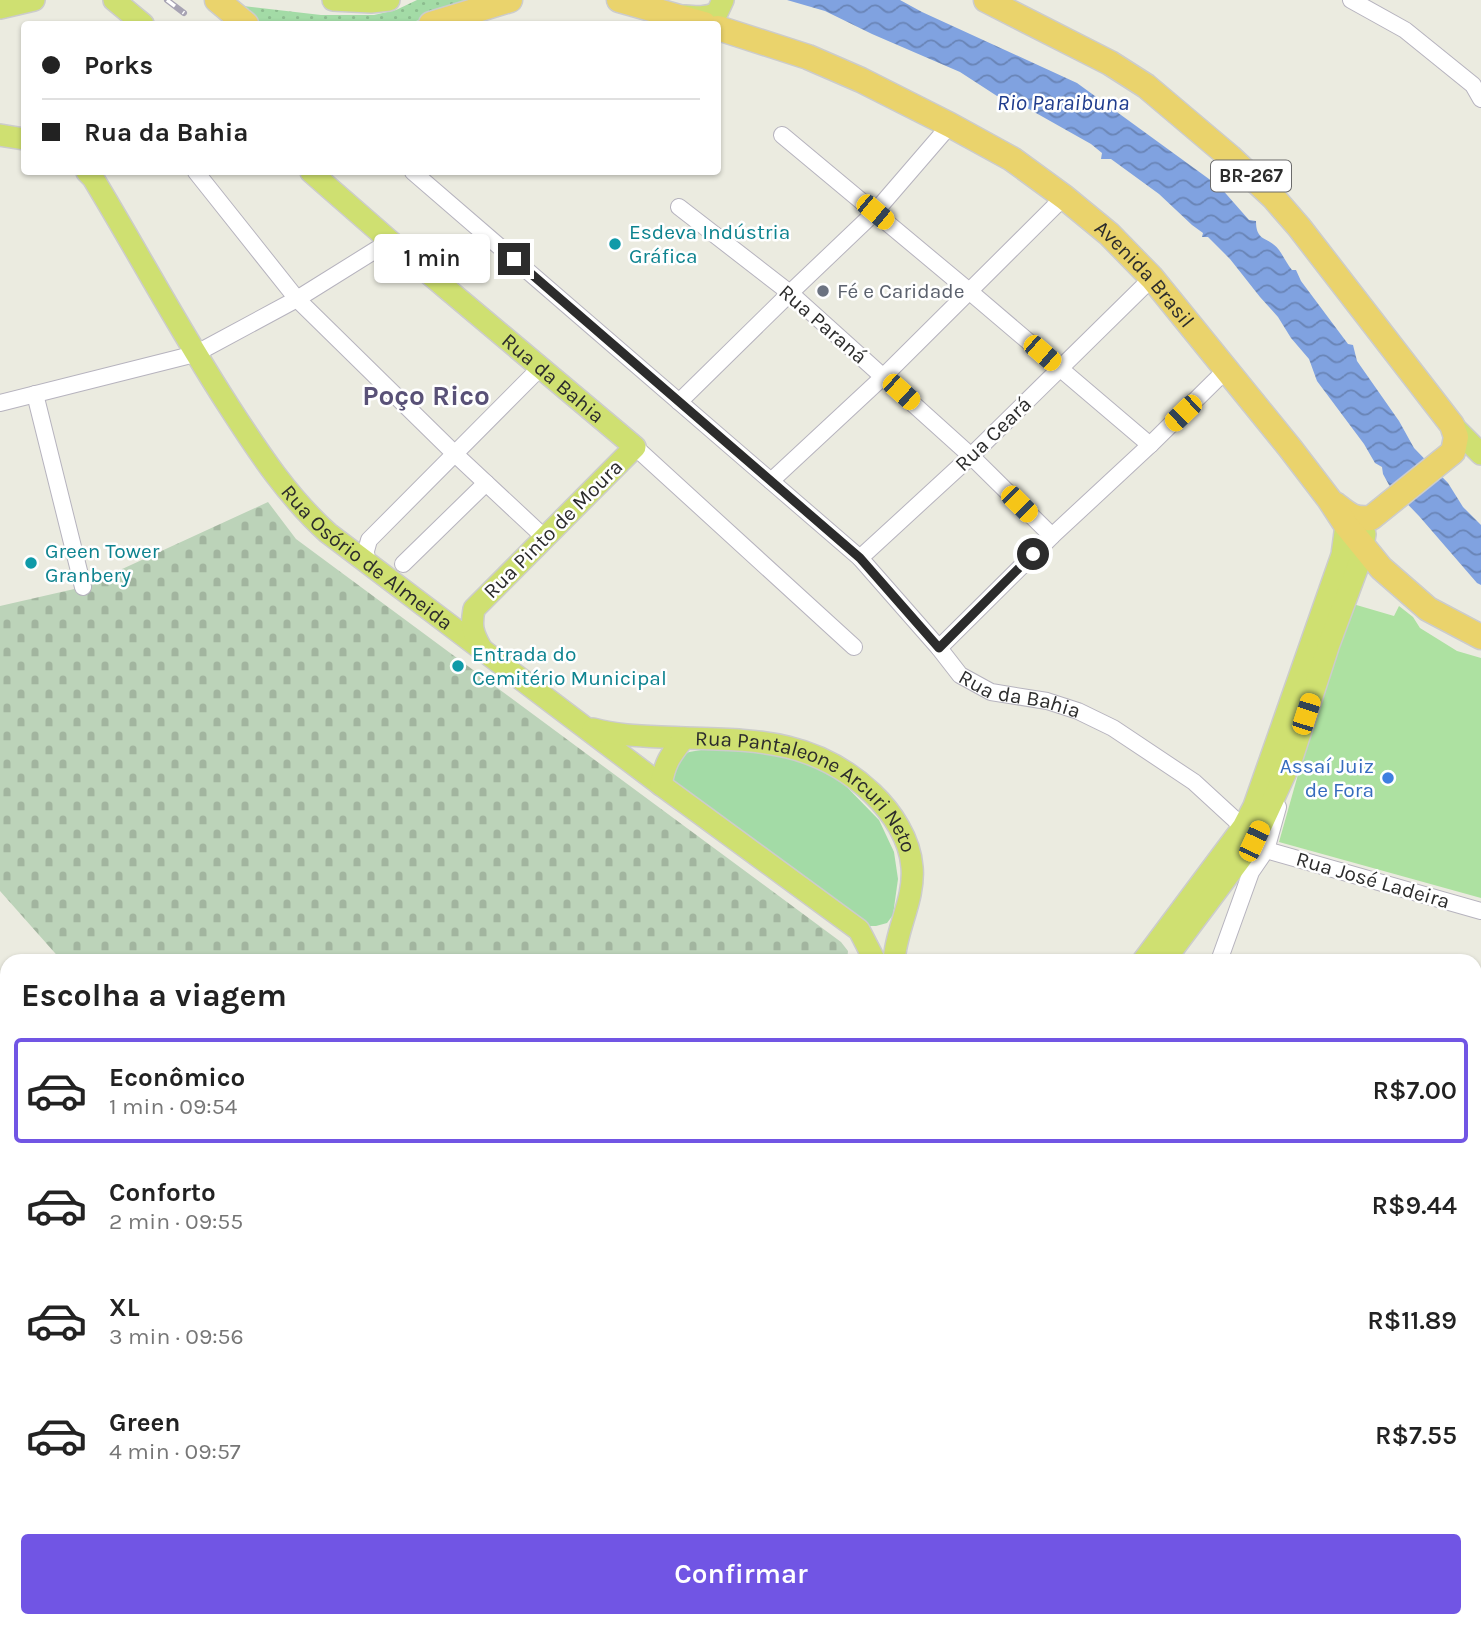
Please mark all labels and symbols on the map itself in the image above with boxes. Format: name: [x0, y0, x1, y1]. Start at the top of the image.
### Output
water label: Rio Paraibuna: [997, 89, 1129, 116]
road number: BR-267: [1211, 160, 1291, 192]
car: [853, 190, 898, 234]
street label: Avenida Brasil: [1090, 215, 1199, 332]
place label: Esdeva Indústria Gráfica: [629, 220, 790, 268]
callout: 1 min: [374, 234, 490, 284]
marker: Esdeva Indústria Gráfica: [607, 236, 623, 252]
route end: [498, 243, 530, 275]
street label: Rua Paraná: [774, 279, 872, 369]
place label: Fé e Caridade: [837, 279, 964, 303]
marker: Fé e Caridade: [815, 283, 831, 299]
street label: Rua da Bahia: [497, 328, 609, 428]
car: [1020, 331, 1065, 375]
car: [879, 370, 924, 414]
district label: Poço Rico: [362, 379, 490, 412]
car: [1161, 391, 1206, 435]
street label: Rua Ceará: [950, 392, 1036, 476]
street label: Rua Pinto de Moura: [479, 455, 627, 603]
street label: Rua Osório de Almeida: [276, 480, 457, 635]
car: [997, 482, 1042, 526]
route start: [1017, 538, 1049, 570]
place label: Green Tower Granbery: [45, 539, 160, 587]
marker: Green Tower Granbery: [23, 555, 39, 571]
place label: Entrada do Cemitério Municipal: [472, 642, 667, 690]
marker: Entrada do Cemitério Municipal: [450, 658, 466, 674]
street label: Rua da Bahia: [954, 665, 1084, 723]
car: [1290, 691, 1323, 737]
street label: Rua Pantaleone Arcuri Neto: [695, 726, 921, 855]
place label: Assaí Juiz de Fora: [1280, 754, 1374, 802]
marker: Assaí Juiz de Fora: [1380, 770, 1396, 786]
car: [1236, 818, 1273, 864]
street label: Rua José Ladeira: [1293, 847, 1453, 913]

